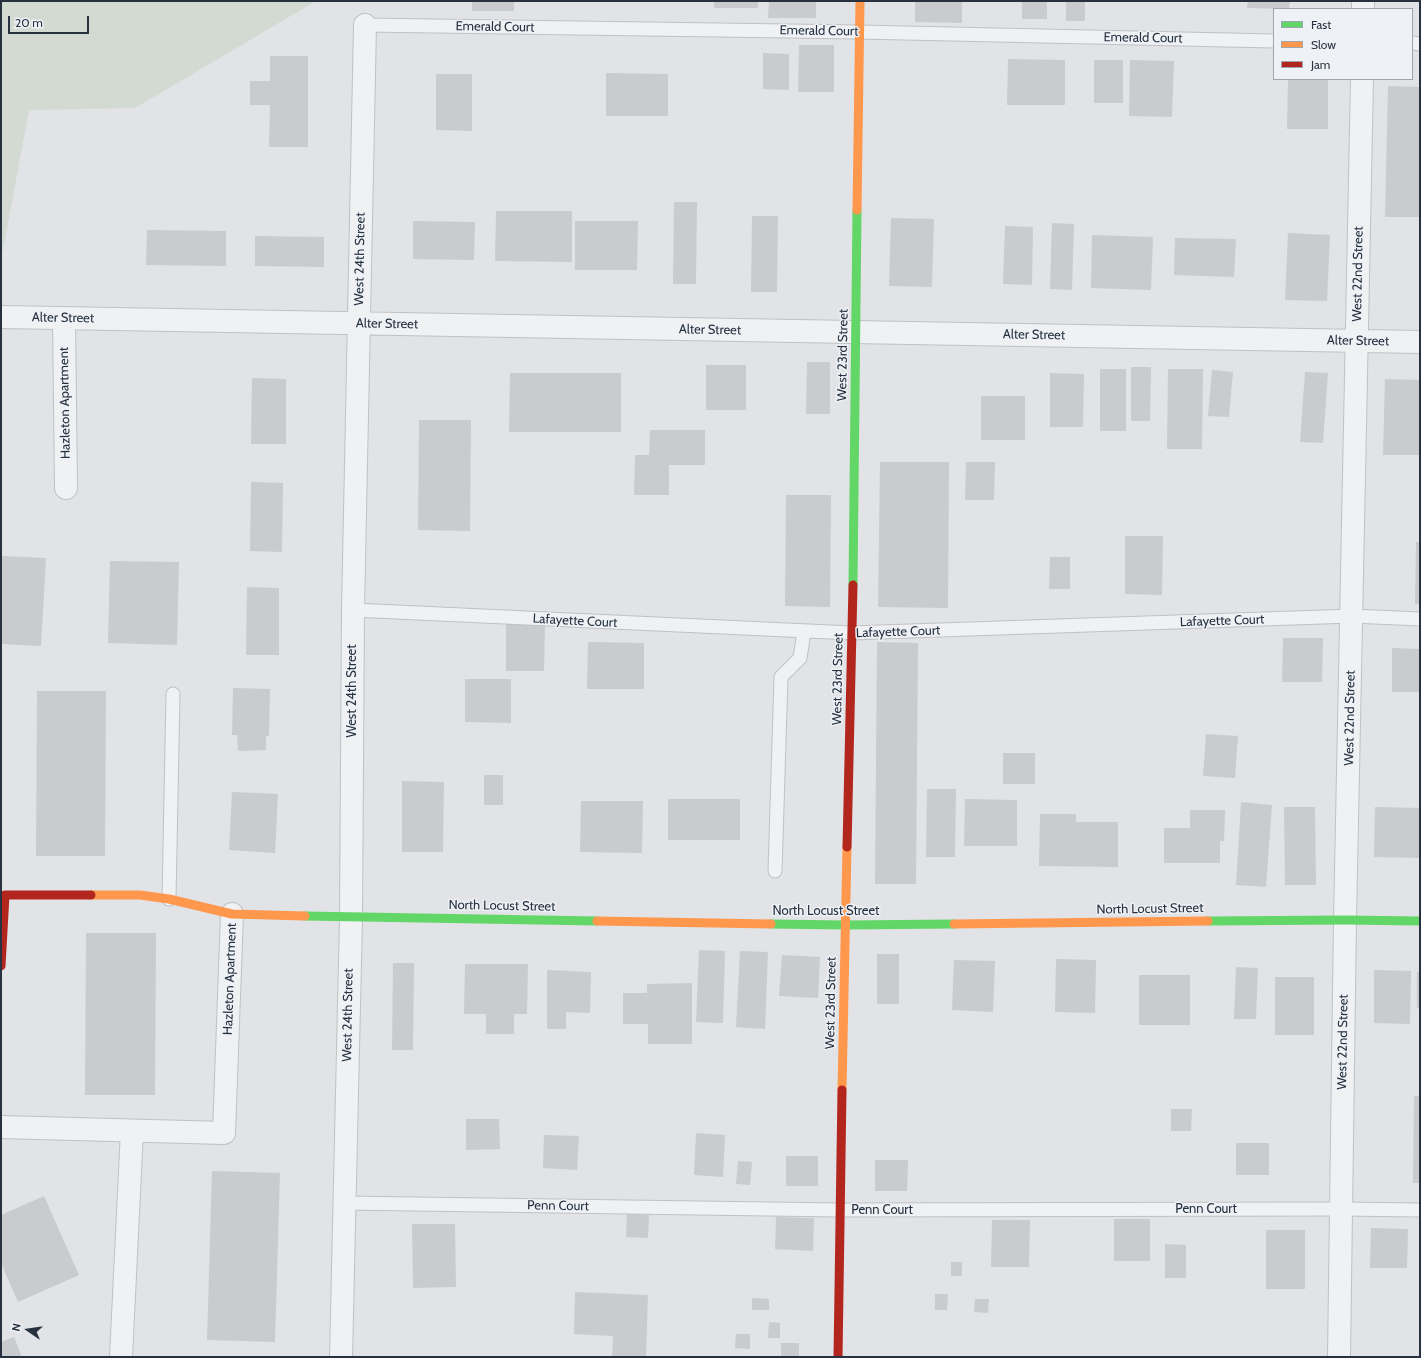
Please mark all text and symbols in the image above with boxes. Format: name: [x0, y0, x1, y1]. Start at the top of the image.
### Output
scale bar: [10, 8, 91, 34]
legend: [1273, 8, 1413, 80]
text: 20 m: [15, 15, 43, 30]
text: Fast: [1311, 17, 1331, 32]
street label: Emerald Court: [455, 19, 535, 35]
street label: Emerald Court: [779, 23, 859, 39]
street label: Emerald Court: [1103, 30, 1183, 46]
text: Slow: [1311, 37, 1336, 52]
text: Jam: [1311, 57, 1330, 72]
street label: West 24th Street: [351, 212, 369, 306]
street label: West 22nd Street: [1349, 226, 1367, 322]
street label: West 23rd Street: [834, 309, 852, 401]
street label: Alter Street: [32, 310, 94, 326]
street label: Alter Street: [356, 316, 418, 332]
street label: Alter Street: [679, 322, 741, 338]
street label: Alter Street: [1003, 327, 1065, 343]
street label: Alter Street: [1327, 333, 1389, 349]
street label: Hazleton Apartment: [56, 347, 74, 459]
street label: Lafayette Court: [532, 611, 618, 631]
street label: Lafayette Court: [1179, 612, 1265, 630]
street label: Lafayette Court: [855, 623, 941, 641]
street label: West 23rd Street: [829, 633, 847, 725]
street label: West 24th Street: [344, 644, 360, 738]
street label: West 22nd Street: [1341, 670, 1359, 766]
street label: North Locust Street: [448, 897, 556, 915]
street label: North Locust Street: [1096, 900, 1204, 918]
street label: North Locust Street: [773, 903, 879, 919]
street label: Hazleton Apartment: [220, 923, 240, 1035]
street label: West 23rd Street: [822, 957, 840, 1049]
street label: West 24th Street: [339, 968, 357, 1062]
street label: West 22nd Street: [1334, 994, 1352, 1090]
street label: Penn Court: [527, 1198, 589, 1214]
street label: Penn Court: [1175, 1201, 1237, 1217]
street label: Penn Court: [851, 1202, 913, 1218]
north arrow: [8, 1310, 48, 1350]
text: N: [9, 1322, 24, 1333]

